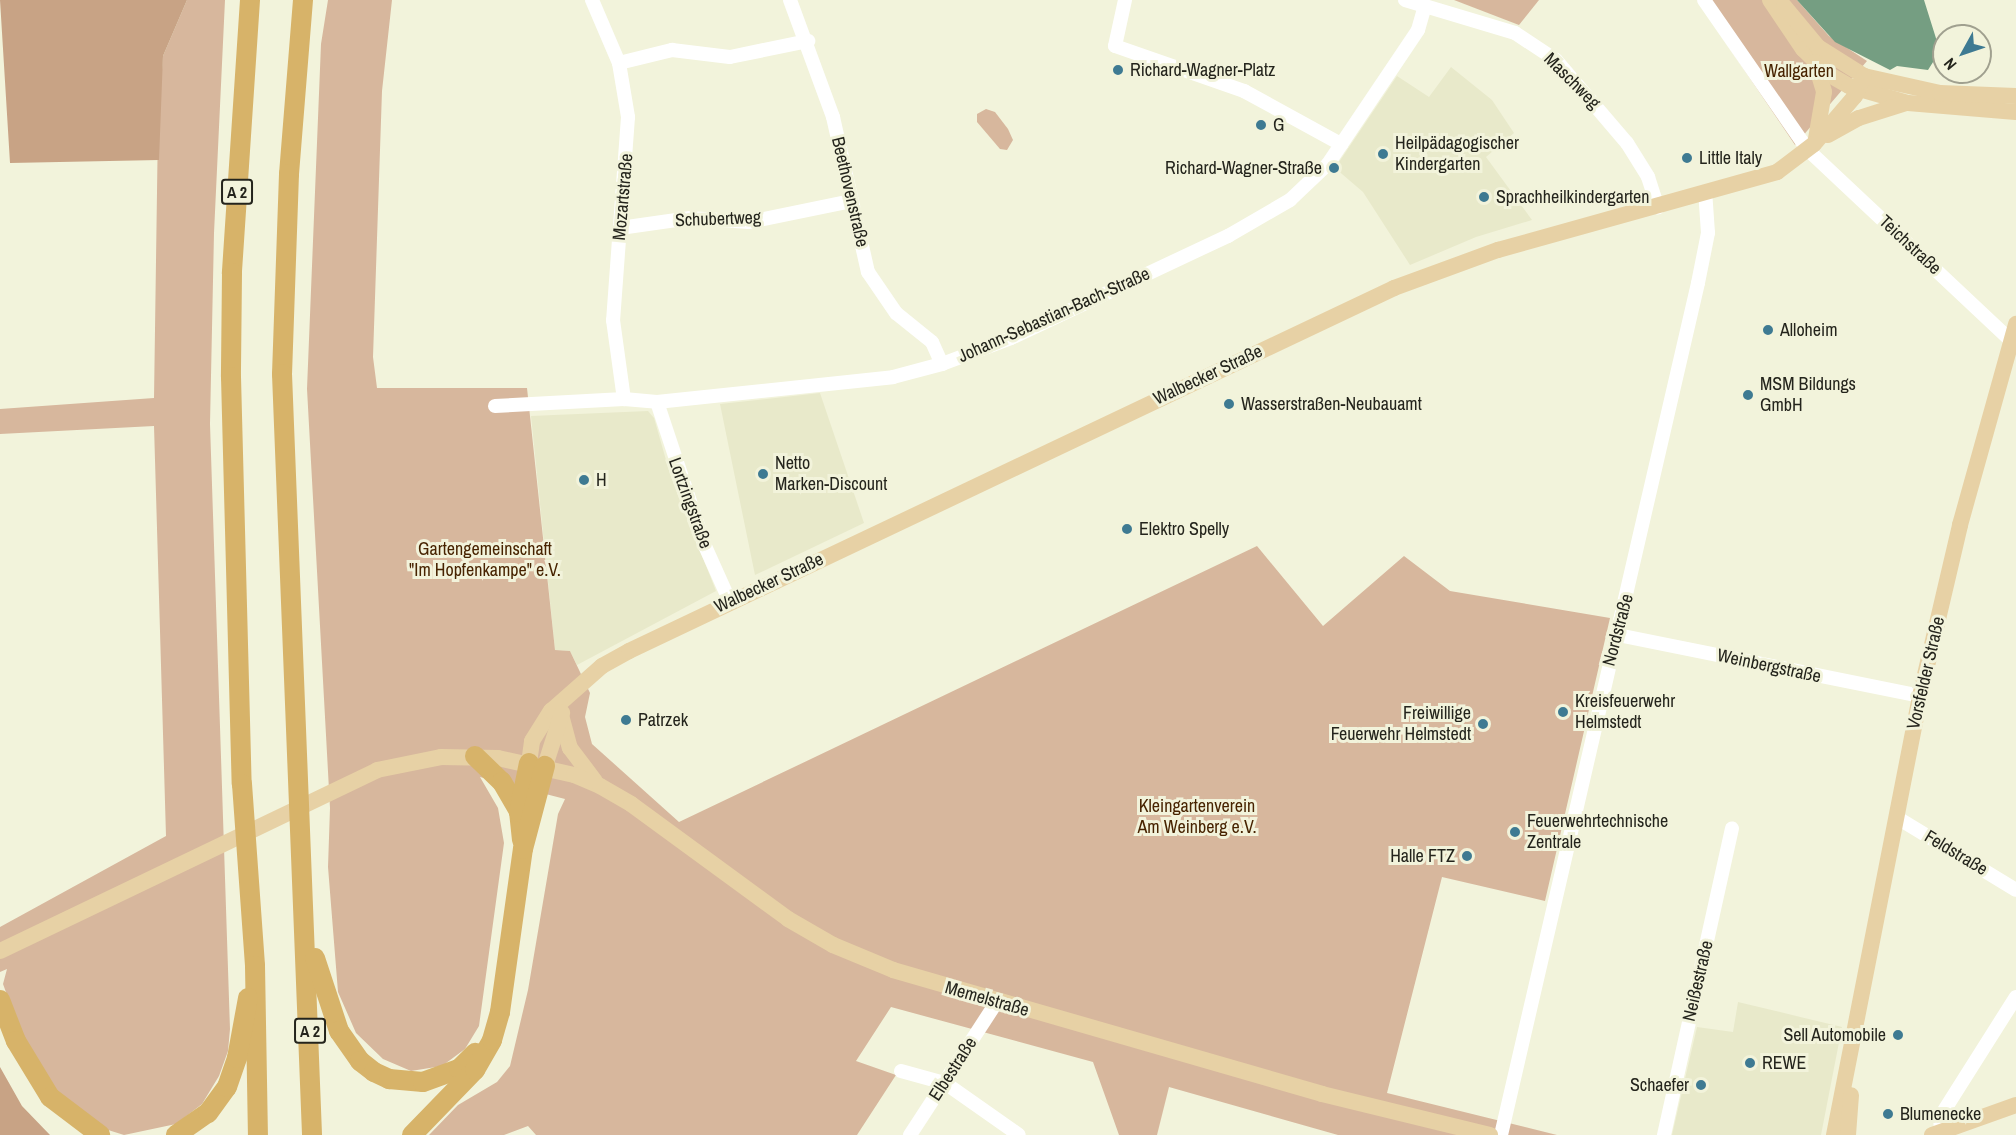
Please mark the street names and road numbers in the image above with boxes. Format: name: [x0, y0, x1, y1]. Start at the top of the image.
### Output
street label: Maschweg: [1539, 48, 1605, 114]
street label: Beethovenstraße: [827, 135, 873, 249]
street label: Mozartstraße: [608, 153, 638, 241]
road number: A 2: [220, 179, 254, 205]
street label: Schubertweg: [675, 207, 761, 231]
street label: Teichstraße: [1874, 211, 1946, 279]
street label: Johann-Sebastian-Bach-Straße: [955, 263, 1153, 367]
street label: Walbecker Straße: [1150, 340, 1266, 410]
street label: Lortzingstraße: [664, 455, 716, 551]
street label: Walbecker Straße: [711, 548, 827, 618]
street label: Nordstraße: [1598, 592, 1638, 668]
street label: Vorsfelder Straße: [1903, 615, 1949, 731]
street label: Weinbergstraße: [1715, 644, 1823, 688]
street label: Feldstraße: [1921, 826, 1991, 880]
street label: Neißestraße: [1678, 939, 1718, 1023]
street label: Memelstraße: [943, 977, 1031, 1021]
road number: A 2: [294, 1018, 326, 1044]
street label: Elbestraße: [925, 1033, 981, 1105]

